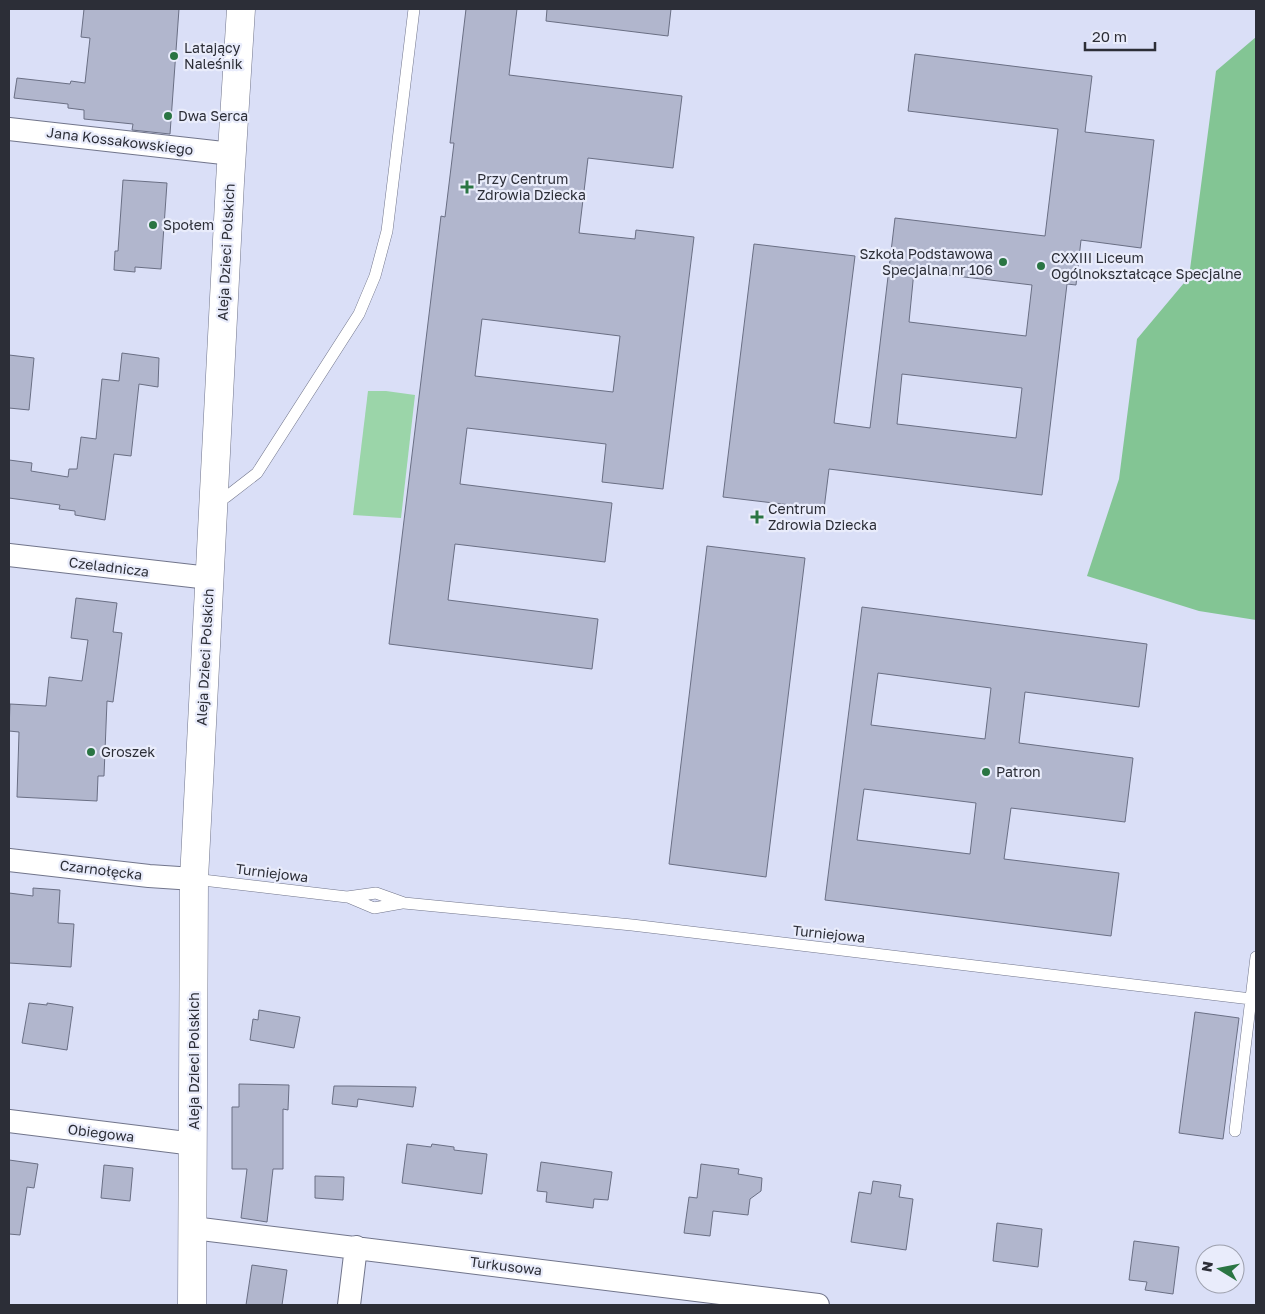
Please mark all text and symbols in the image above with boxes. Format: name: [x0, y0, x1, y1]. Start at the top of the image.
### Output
scale bar: [1085, 20, 1155, 52]
text: 20 m: [1092, 27, 1127, 45]
place label: Latający Naleśnik: [184, 39, 243, 72]
marker: Latający Naleśnik: [168, 50, 180, 62]
place label: Dwa Serca: [178, 107, 248, 124]
marker: Dwa Serca: [162, 110, 174, 122]
street label: Jana Kossakowskiego: [46, 123, 194, 158]
place label: Przy Centrum Zdrowia Dziecka: [477, 170, 586, 203]
marker: Przy Centrum Zdrowia Dziecka: [461, 181, 473, 193]
street label: Aleja Dzieci Polskich: [213, 183, 238, 321]
place label: Społem: [163, 216, 214, 233]
marker: Społem: [147, 219, 159, 231]
place label: Szkoła Podstawowa Specjalna nr 106: [859, 245, 993, 278]
place label: CXXIII Liceum Ogólnokształcące Specjalne: [1051, 249, 1242, 282]
marker: Szkoła Podstawowa Specjalna nr 106: [997, 256, 1009, 268]
marker: CXXIII Liceum Ogólnokształcące Specjalne: [1035, 260, 1047, 272]
place label: Centrum Zdrowia Dziecka: [768, 500, 877, 533]
marker: Centrum Zdrowia Dziecka: [750, 510, 764, 524]
street label: Czeladnicza: [68, 553, 150, 580]
street label: Aleja Dzieci Polskich: [192, 588, 217, 726]
place label: Groszek: [101, 743, 155, 760]
marker: Groszek: [85, 746, 97, 758]
place label: Patron: [996, 763, 1041, 780]
marker: Patron: [980, 766, 992, 778]
street label: Czarnołęcka: [59, 856, 143, 883]
street label: Turniejowa: [235, 860, 309, 885]
street label: Turniejowa: [792, 921, 866, 946]
street label: Aleja Dzieci Polskich: [185, 992, 202, 1130]
street label: Obiegowa: [67, 1120, 135, 1145]
north arrow: [1195, 1244, 1245, 1294]
street label: Turkusowa: [469, 1253, 543, 1278]
text: N: [1197, 1260, 1216, 1273]

